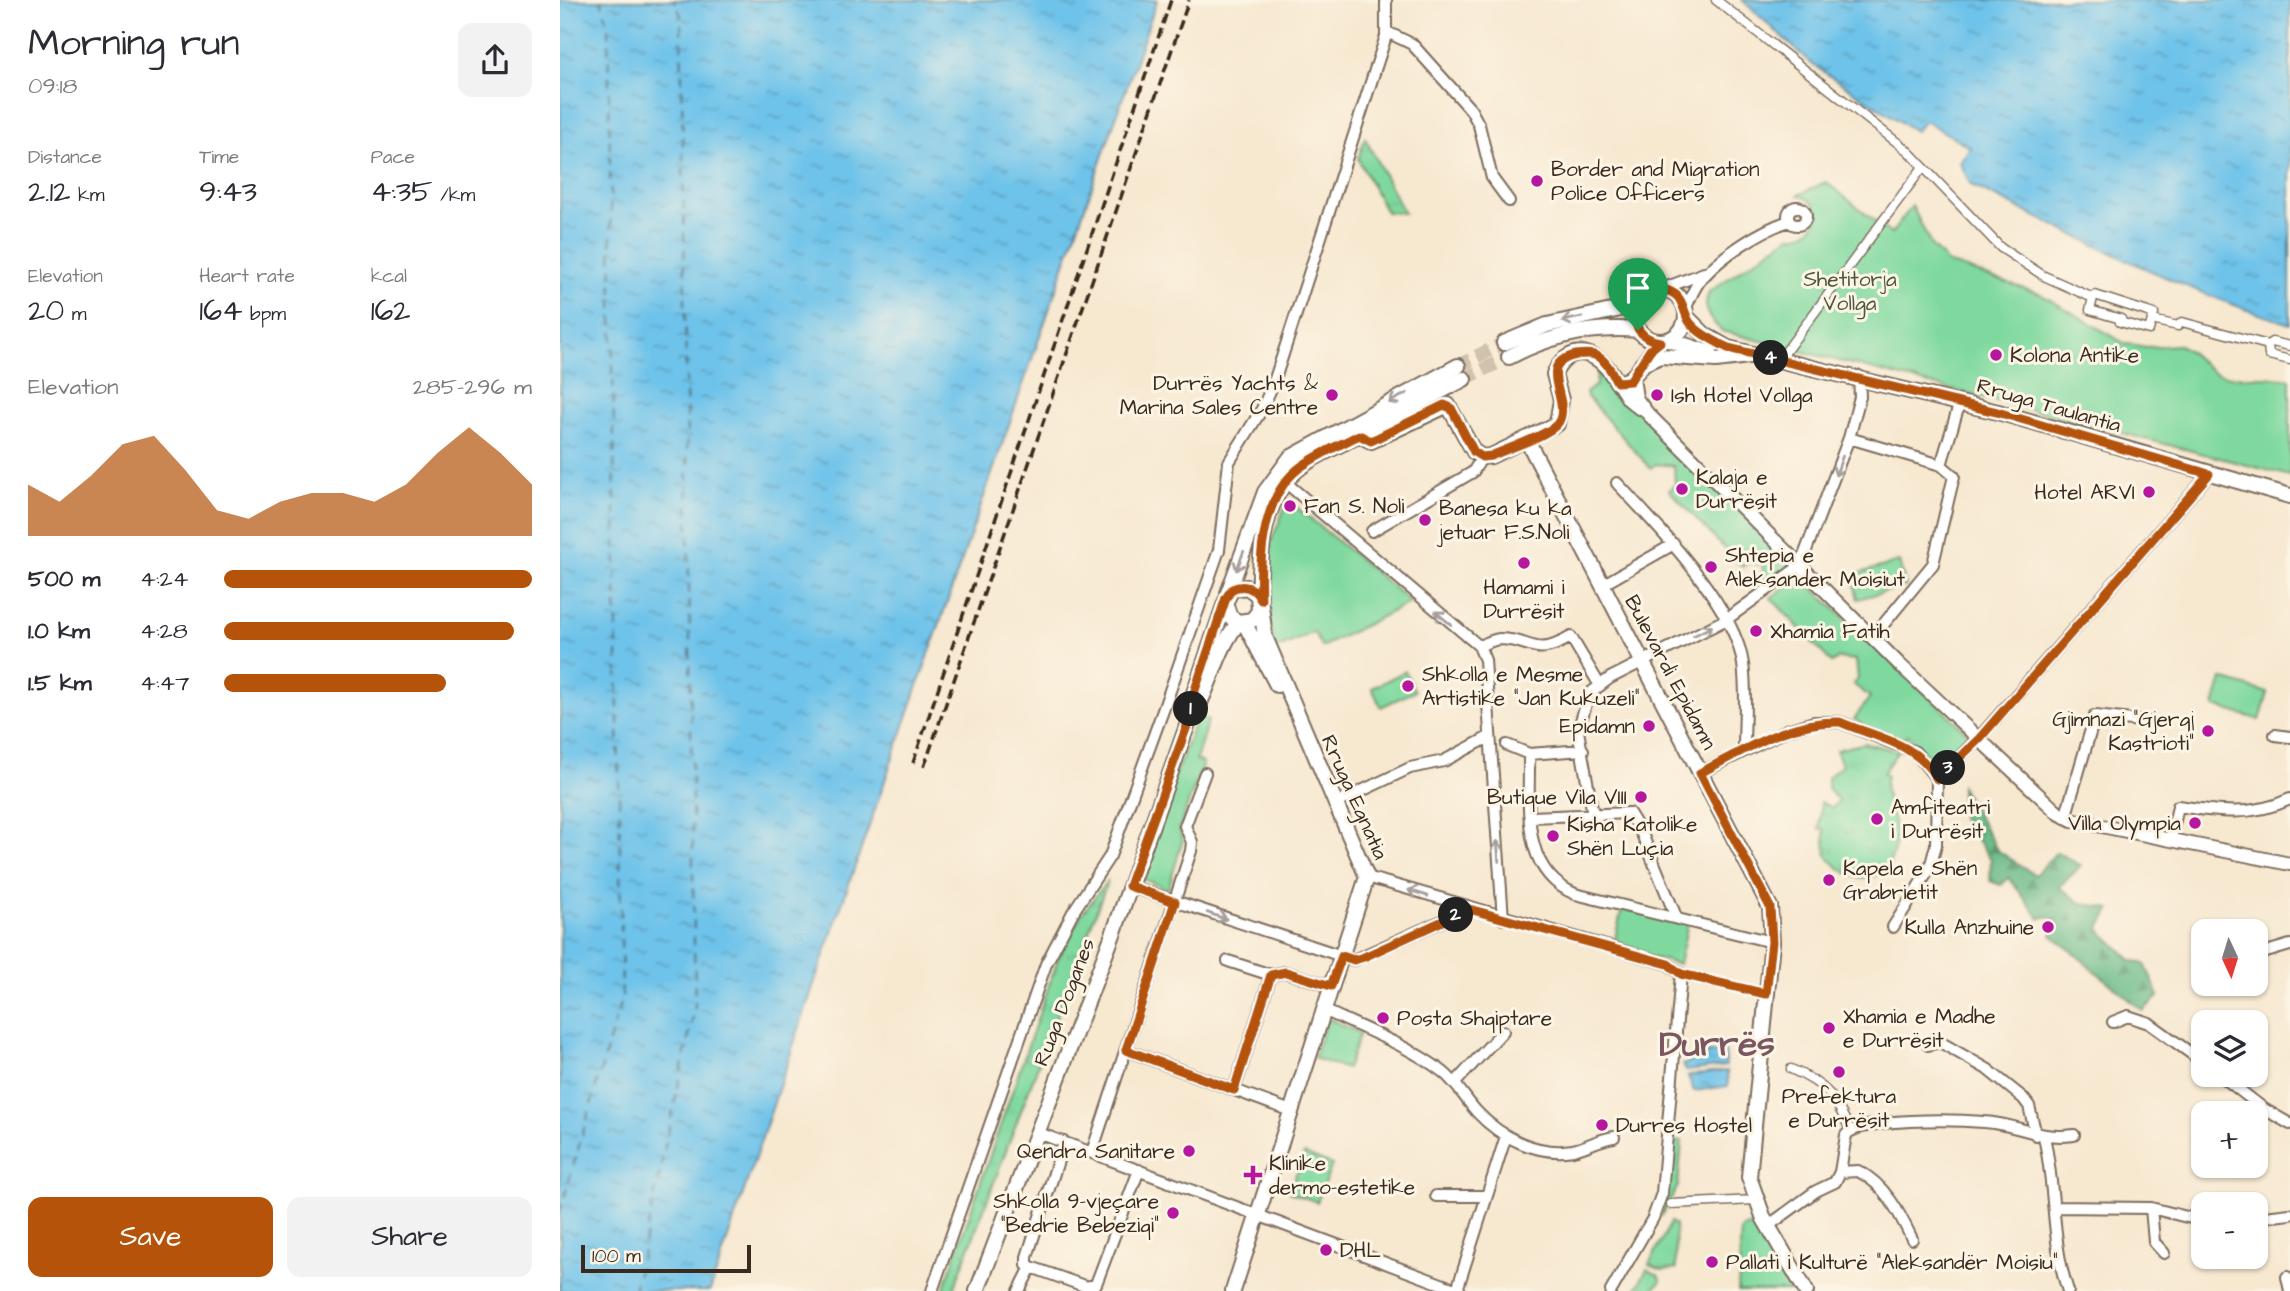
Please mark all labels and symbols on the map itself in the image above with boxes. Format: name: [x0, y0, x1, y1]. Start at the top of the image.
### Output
place label: Border and Migration Police Officers: [1551, 155, 1759, 208]
marker: Border and Migration Police Officers: [1529, 173, 1545, 189]
pin: [1608, 258, 1668, 330]
park label: Shetitorja Vollga: [1803, 265, 1897, 320]
one-way arrow: [1561, 312, 1584, 326]
pin: 4: [1754, 340, 1788, 376]
place label: Kolona Antike: [2010, 341, 2139, 370]
marker: Kolona Antike: [1988, 347, 2004, 363]
place label: Durrës Yachts & Marina Sales Centre: [1120, 369, 1318, 422]
street label: Rruga Taulantia: [1973, 371, 2124, 442]
place label: Ish Hotel Vollga: [1671, 381, 1813, 412]
marker: Durrës Yachts & Marina Sales Centre: [1324, 387, 1340, 403]
marker: Ish Hotel Vollga: [1649, 387, 1665, 403]
one-way arrow: [1388, 392, 1408, 406]
one-way arrow: [1832, 454, 1844, 476]
place label: Kalaja e Durrësit: [1696, 463, 1778, 516]
place label: Hotel ARVI: [2034, 478, 2135, 507]
marker: Kalaja e Durrësit: [1674, 481, 1690, 497]
marker: Hotel ARVI: [2141, 484, 2157, 500]
place label: Fan S. Noli: [1304, 492, 1404, 521]
place label: Banesa ku ka jetuar F.S.Noli: [1436, 494, 1572, 547]
marker: Fan S. Noli: [1282, 498, 1298, 514]
marker: Banesa ku ka jetuar F.S.Noli: [1417, 512, 1433, 528]
place label: Shtepia e Aleksander Moisiut: [1725, 541, 1906, 594]
one-way arrow: [1233, 550, 1246, 572]
marker: Hamami i Durrësit: [1516, 555, 1532, 571]
marker: Shtepia e Aleksander Moisiut: [1703, 559, 1719, 575]
place label: Hamami i Durrësit: [1483, 573, 1565, 626]
street label: Bulevardi Epidamn: [1617, 590, 1724, 755]
one-way arrow: [1435, 610, 1453, 625]
place label: Xhamia Fatih: [1770, 617, 1890, 646]
one-way arrow: [1692, 623, 1713, 637]
marker: Xhamia Fatih: [1748, 623, 1764, 639]
place label: Shkolla e Mesme Artistike "Jan Kukuzeli": [1422, 660, 1639, 713]
marker: Shkolla e Mesme Artistike "Jan Kukuzeli": [1400, 678, 1416, 694]
pin: 1: [1174, 692, 1208, 726]
place label: Gjimnazi "Gjergj Kastrioti": [2052, 705, 2194, 758]
place label: Epidamn: [1559, 712, 1635, 742]
marker: Epidamn: [1641, 718, 1657, 734]
marker: Gjimnazi "Gjergj Kastrioti": [2200, 723, 2216, 739]
street label: Rruga Egnatia: [1312, 730, 1395, 865]
pin: 3: [1930, 750, 1966, 786]
place label: Butique Vila VIII: [1487, 783, 1627, 812]
marker: Butique Vila VIII: [1633, 789, 1649, 805]
place label: Amfiteatri i Durrësit: [1891, 793, 1990, 846]
place label: Villa Olympia: [2068, 809, 2181, 840]
place label: Kisha Katolike Shën Luçia: [1567, 810, 1697, 863]
marker: Amfiteatri i Durrësit: [1869, 811, 1885, 827]
marker: Villa Olympia: [2187, 815, 2203, 831]
marker: Kisha Katolike Shën Luçia: [1545, 828, 1561, 844]
one-way arrow: [1491, 840, 1504, 863]
place label: Kapela e Shën Grabrietit: [1843, 854, 1977, 907]
marker: Kapela e Shën Grabrietit: [1821, 872, 1837, 888]
one-way arrow: [1407, 885, 1429, 898]
pin: 2: [1438, 898, 1474, 932]
one-way arrow: [1206, 910, 1228, 923]
place label: Kulla Anzhuine: [1904, 913, 2034, 942]
marker: Kulla Anzhuine: [2040, 919, 2056, 935]
north arrow: [2191, 919, 2268, 996]
street label: Ruga Doganes: [1027, 934, 1104, 1071]
place label: Xhamia e Madhe e Durrësit: [1843, 1002, 1996, 1055]
place label: Posta Shqiptare: [1397, 1004, 1552, 1034]
marker: Posta Shqiptare: [1375, 1010, 1391, 1026]
district label: Durrës: [1659, 1020, 1775, 1069]
marker: Xhamia e Madhe e Durrësit: [1821, 1020, 1837, 1036]
marker: Prefektura e Durrësit: [1831, 1064, 1847, 1080]
place label: Prefektura e Durrësit: [1782, 1082, 1897, 1135]
place label: Durres Hostel: [1616, 1111, 1752, 1140]
marker: Durres Hostel: [1594, 1117, 1610, 1133]
place label: Qendra Sanitare: [1017, 1137, 1175, 1166]
marker: Qendra Sanitare: [1181, 1143, 1197, 1159]
place label: Klinike dermo-estetike: [1269, 1149, 1415, 1202]
marker: Klinike dermo-estetike: [1243, 1165, 1263, 1185]
place label: Shkolla 9-vjeçare "Bedrie Bebeziqi": [993, 1187, 1159, 1240]
marker: Shkolla 9-vjeçare "Bedrie Bebeziqi": [1165, 1205, 1181, 1221]
place label: DHL: [1340, 1236, 1381, 1265]
scale bar: [581, 1242, 751, 1274]
marker: DHL: [1318, 1242, 1334, 1258]
place label: Pallati i Kulturë "Aleksandër Moisiu": [1726, 1248, 2058, 1277]
marker: Pallati i Kulturë "Aleksandër Moisiu": [1704, 1254, 1720, 1270]

